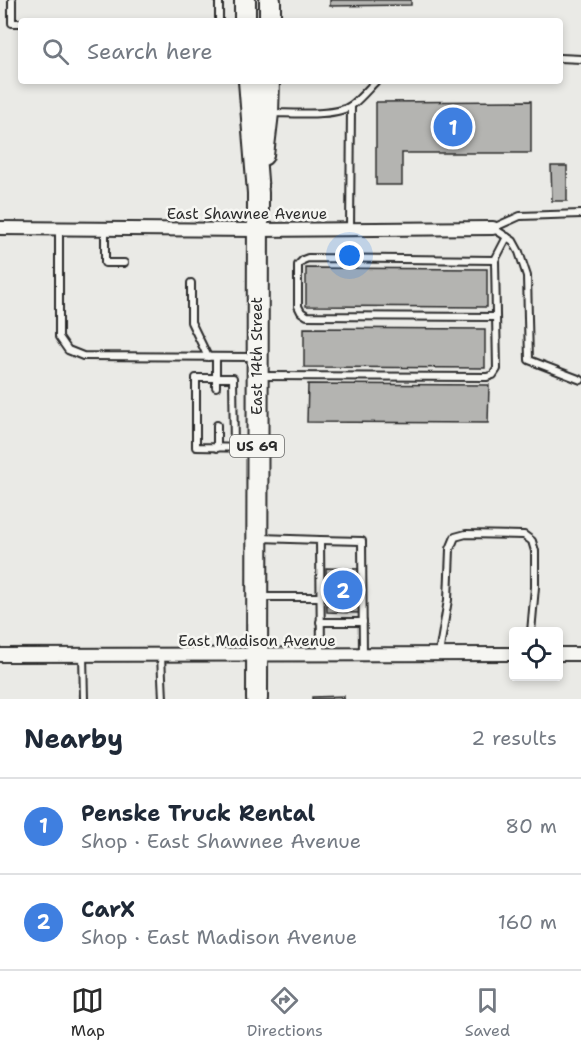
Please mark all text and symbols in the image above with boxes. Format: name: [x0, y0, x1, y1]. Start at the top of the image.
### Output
search box: [18, 18, 563, 84]
icon: search: [39, 35, 72, 68]
text: Search here: [87, 37, 213, 66]
pin: 1: [434, 104, 472, 150]
street label: East Shawnee Avenue: [167, 204, 327, 224]
your location: [335, 241, 364, 270]
street label: East 14th Street: [247, 297, 267, 415]
road number: US 69: [230, 435, 284, 457]
pin: 2: [324, 568, 362, 612]
map controls: [509, 627, 563, 681]
button: locate: [509, 627, 563, 681]
street label: East Madison Avenue: [178, 631, 336, 651]
text: Nearby: [24, 721, 123, 756]
text: 2 results: [471, 725, 557, 751]
text: Penske Truck Rental: [81, 799, 315, 828]
text: 1: [39, 813, 48, 839]
text: 80 m: [505, 813, 557, 839]
text: Shop · East Shawnee Avenue: [81, 828, 361, 854]
text: CarX: [81, 895, 135, 924]
text: 2: [37, 909, 51, 935]
text: 160 m: [498, 909, 557, 935]
text: Shop · East Madison Avenue: [81, 924, 357, 950]
tab: Map: [71, 984, 105, 1041]
tab: Directions: [247, 984, 323, 1041]
tab: Saved: [465, 984, 510, 1041]

